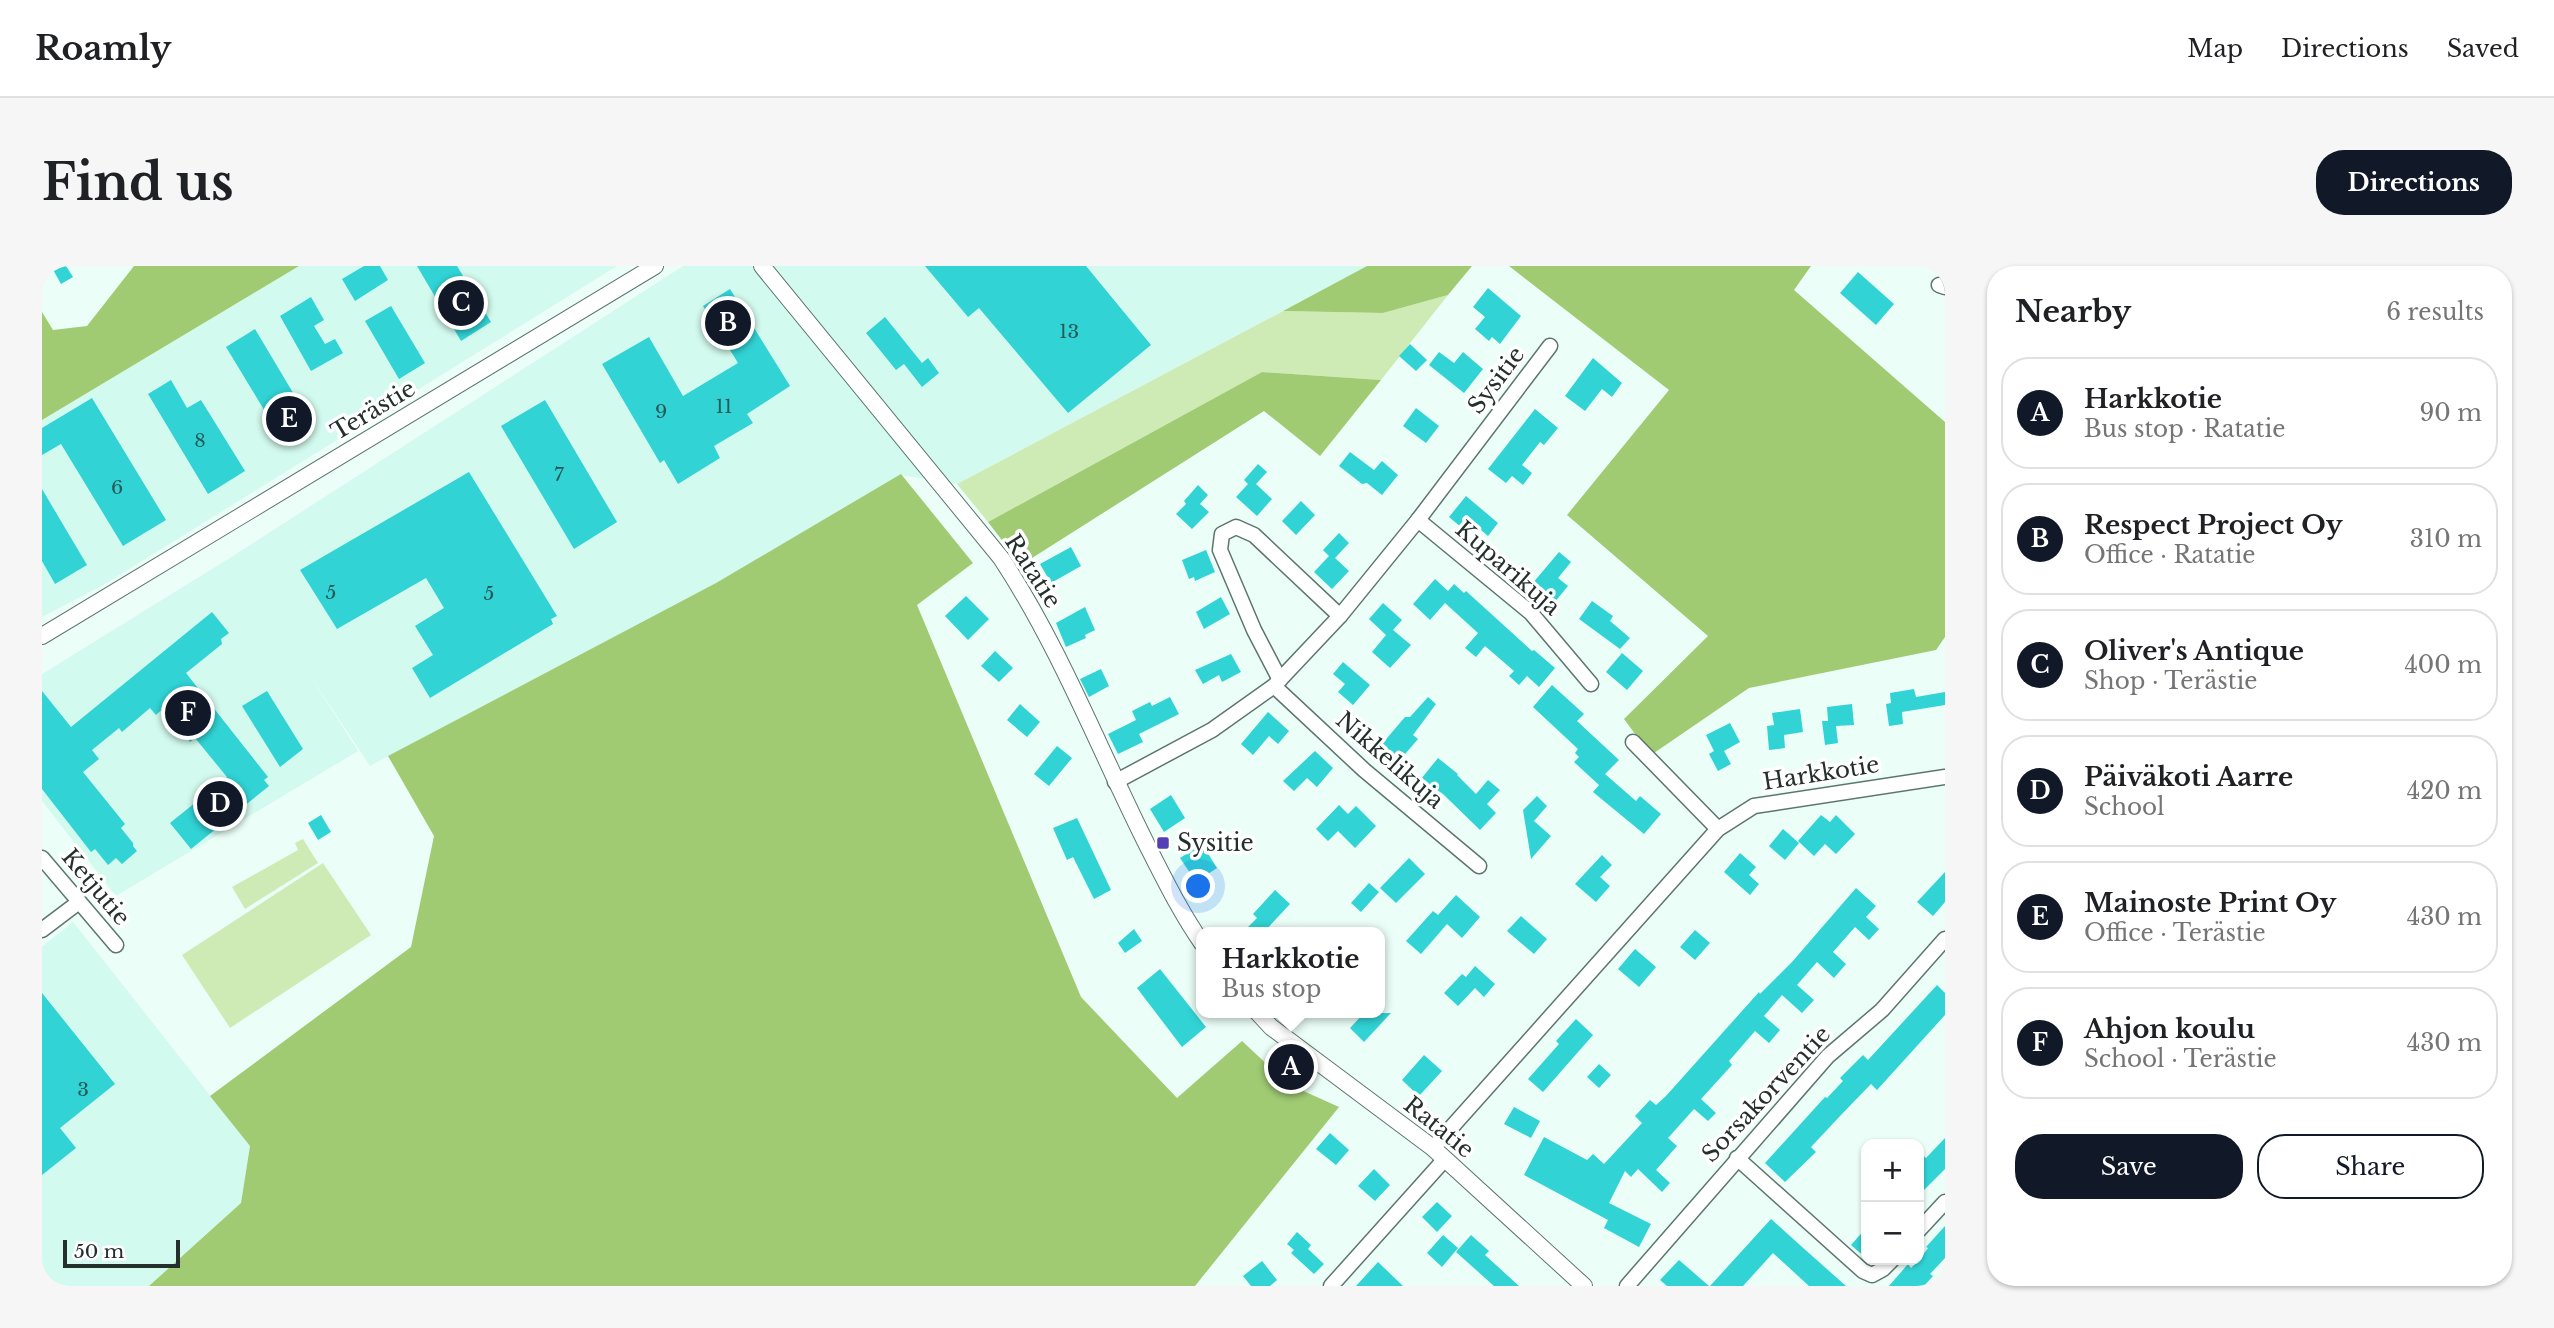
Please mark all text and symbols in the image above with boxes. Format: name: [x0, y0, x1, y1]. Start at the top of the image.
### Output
text: Roamly: [35, 28, 171, 69]
text: Map: [2187, 34, 2243, 63]
text: Directions: [2281, 34, 2409, 63]
text: Saved: [2447, 34, 2519, 63]
button: Directions: [2316, 150, 2512, 215]
text: Find us: [42, 152, 234, 213]
pin: C: [438, 277, 484, 329]
text: Nearby: [2015, 293, 2131, 330]
pin: B: [705, 297, 751, 349]
text: 6 results: [2386, 298, 2484, 326]
house number: 13: [1059, 320, 1079, 343]
street label: Sysitie: [1462, 341, 1530, 419]
street label: Terästie: [326, 374, 420, 446]
text: Harkkotie: [2084, 383, 2222, 415]
pin: E: [266, 393, 312, 445]
house number: 11: [716, 395, 732, 418]
text: A: [2031, 399, 2049, 427]
text: 90 m: [2420, 399, 2482, 427]
house number: 9: [655, 400, 667, 423]
text: Bus stop · Ratatie: [2084, 415, 2286, 443]
house number: 8: [194, 429, 206, 452]
house number: 7: [554, 463, 564, 486]
house number: 6: [111, 476, 123, 499]
text: Respect Project Oy: [2084, 509, 2342, 541]
street label: Kuparikuja: [1450, 515, 1566, 621]
text: B: [2031, 525, 2049, 553]
text: 310 m: [2410, 525, 2482, 553]
street label: Ratatie: [999, 529, 1067, 613]
text: Office · Ratatie: [2084, 541, 2255, 569]
house number: 5: [326, 581, 336, 604]
house number: 5: [484, 582, 494, 605]
text: Oliver's Antique: [2084, 635, 2304, 667]
text: C: [2031, 651, 2049, 679]
text: 400 m: [2404, 651, 2482, 679]
text: Shop · Terästie: [2084, 667, 2257, 695]
pin: F: [165, 687, 211, 739]
street label: Nikkelikuja: [1330, 706, 1450, 815]
street label: Harkkotie: [1761, 750, 1881, 796]
text: Päiväkoti Aarre: [2084, 761, 2293, 793]
text: D: [2029, 777, 2051, 805]
text: 420 m: [2407, 777, 2482, 805]
pin: D: [197, 778, 243, 830]
text: School: [2084, 793, 2165, 821]
place label: Sysitie: [1177, 829, 1254, 857]
marker: Sysitie: [1155, 835, 1171, 851]
street label: Ketjutie: [56, 843, 136, 931]
your location: [1181, 869, 1215, 903]
text: Mainoste Print Oy: [2084, 887, 2336, 919]
text: E: [2031, 903, 2049, 931]
text: 430 m: [2407, 903, 2482, 931]
text: Office · Terästie: [2084, 919, 2266, 947]
popup: [1196, 927, 1385, 1018]
text: Harkkotie: [1222, 943, 1359, 975]
text: Bus stop: [1222, 975, 1321, 1003]
text: Ahjon koulu: [2084, 1013, 2255, 1045]
street label: Sorsakorventie: [1696, 1020, 1836, 1168]
text: F: [2032, 1029, 2048, 1057]
text: 430 m: [2407, 1029, 2482, 1057]
pin: A: [1268, 1041, 1314, 1093]
text: School · Terästie: [2084, 1045, 2277, 1073]
house number: 3: [77, 1078, 89, 1101]
street label: Ratatie: [1398, 1090, 1480, 1164]
button: Save: [2015, 1134, 2243, 1199]
button: Share: [2257, 1134, 2484, 1199]
map controls: [1861, 1139, 1924, 1265]
button: +: [1861, 1139, 1924, 1202]
button: −: [1861, 1202, 1924, 1265]
scale bar: [63, 1237, 180, 1269]
text: 50 m: [74, 1240, 124, 1263]

